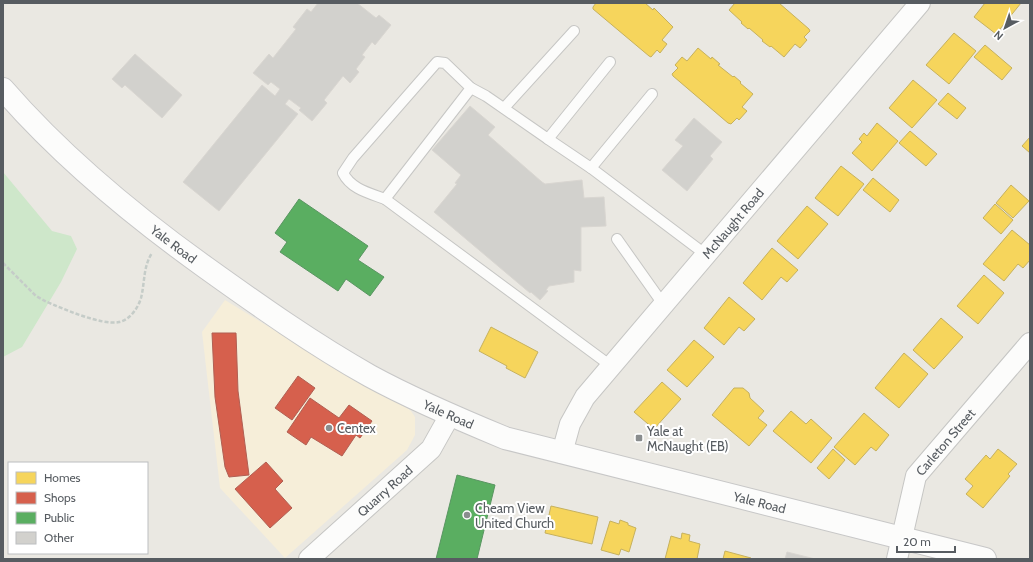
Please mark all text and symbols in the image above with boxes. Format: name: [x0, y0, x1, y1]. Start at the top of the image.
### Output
north arrow: [985, 8, 1025, 48]
text: N: [991, 28, 1006, 44]
street label: McNaught Road: [698, 185, 767, 262]
street label: Yale Road: [147, 221, 200, 266]
street label: Yale Road: [420, 395, 476, 432]
street label: Carleton Street: [912, 405, 979, 479]
place label: Centex: [337, 420, 377, 436]
marker: Centex: [324, 423, 334, 433]
place label: Yale at McNaught (EB): [646, 423, 729, 454]
marker: Yale at McNaught (EB): [634, 433, 644, 443]
legend: [8, 462, 148, 554]
street label: Quarry Road: [354, 462, 416, 520]
text: Homes: [44, 470, 81, 485]
street label: Yale Road: [731, 488, 788, 517]
text: Shops: [44, 490, 76, 505]
place label: Cheam View United Church: [475, 500, 554, 531]
text: Public: [44, 510, 75, 525]
marker: Cheam View United Church: [462, 510, 472, 520]
scale bar: [897, 528, 955, 554]
text: Other: [44, 530, 74, 545]
text: 20 m: [903, 534, 931, 549]

